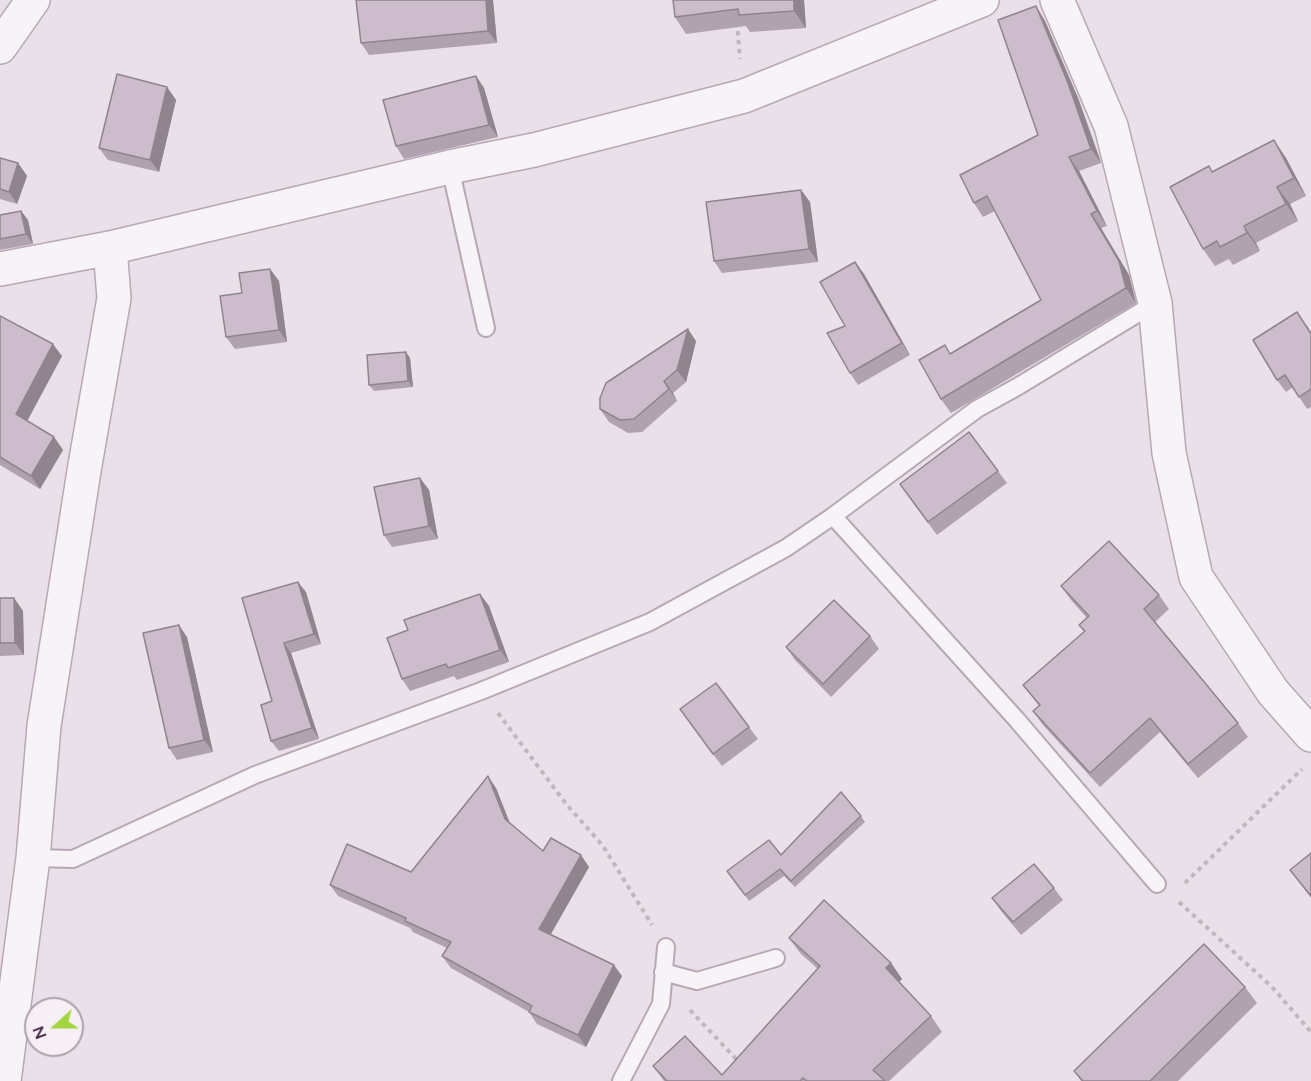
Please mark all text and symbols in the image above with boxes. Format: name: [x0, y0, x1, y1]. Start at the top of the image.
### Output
north arrow: [24, 997, 84, 1057]
text: N: [28, 1024, 50, 1042]

